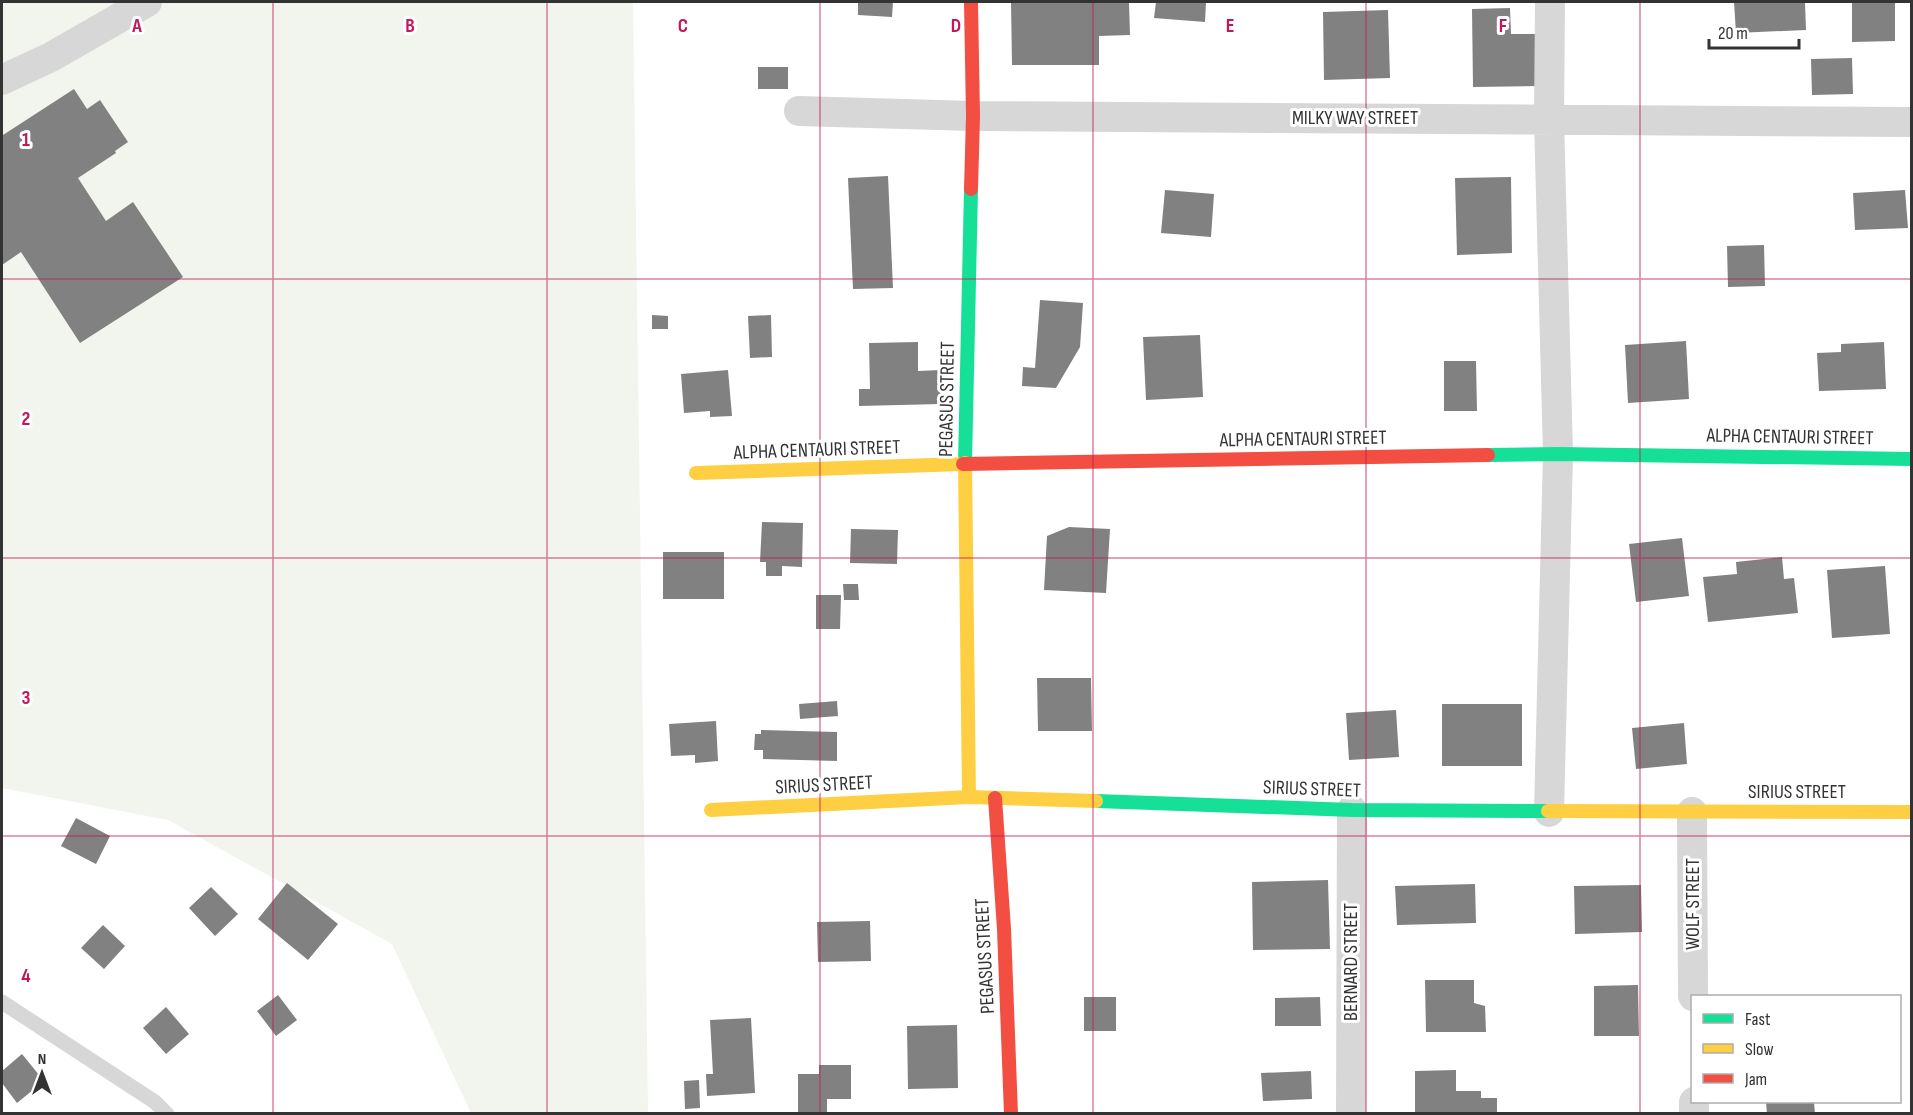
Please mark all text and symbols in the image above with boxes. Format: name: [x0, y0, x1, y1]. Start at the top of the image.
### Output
scale bar: [1709, 12, 1799, 50]
text: A: [131, 14, 142, 38]
text: B: [405, 14, 415, 38]
text: C: [678, 14, 688, 38]
text: D: [951, 14, 961, 38]
text: E: [1226, 14, 1234, 38]
text: F: [1499, 14, 1507, 38]
text: 20 m: [1718, 23, 1748, 44]
street label: MILKY WAY STREET: [1292, 106, 1418, 130]
text: 1: [22, 128, 30, 152]
street label: PEGASUS STREET: [934, 341, 960, 457]
text: 2: [22, 407, 30, 431]
street label: ALPHA CENTAURI STREET: [1705, 424, 1874, 450]
street label: ALPHA CENTAURI STREET: [1218, 426, 1387, 452]
street label: ALPHA CENTAURI STREET: [732, 435, 901, 465]
text: 3: [22, 686, 31, 710]
street label: SIRIUS STREET: [774, 770, 874, 800]
street label: SIRIUS STREET: [1263, 775, 1361, 803]
street label: SIRIUS STREET: [1748, 780, 1846, 804]
street label: WOLF STREET: [1681, 858, 1705, 950]
street label: PEGASUS STREET: [970, 898, 1000, 1014]
street label: BERNARD STREET: [1339, 903, 1363, 1021]
text: 4: [21, 964, 31, 988]
legend: [1691, 995, 1901, 1103]
text: Fast: [1745, 1009, 1771, 1030]
text: Slow: [1745, 1039, 1774, 1060]
north arrow: [12, 1043, 72, 1103]
text: N: [38, 1050, 46, 1069]
text: Jam: [1744, 1069, 1767, 1090]

